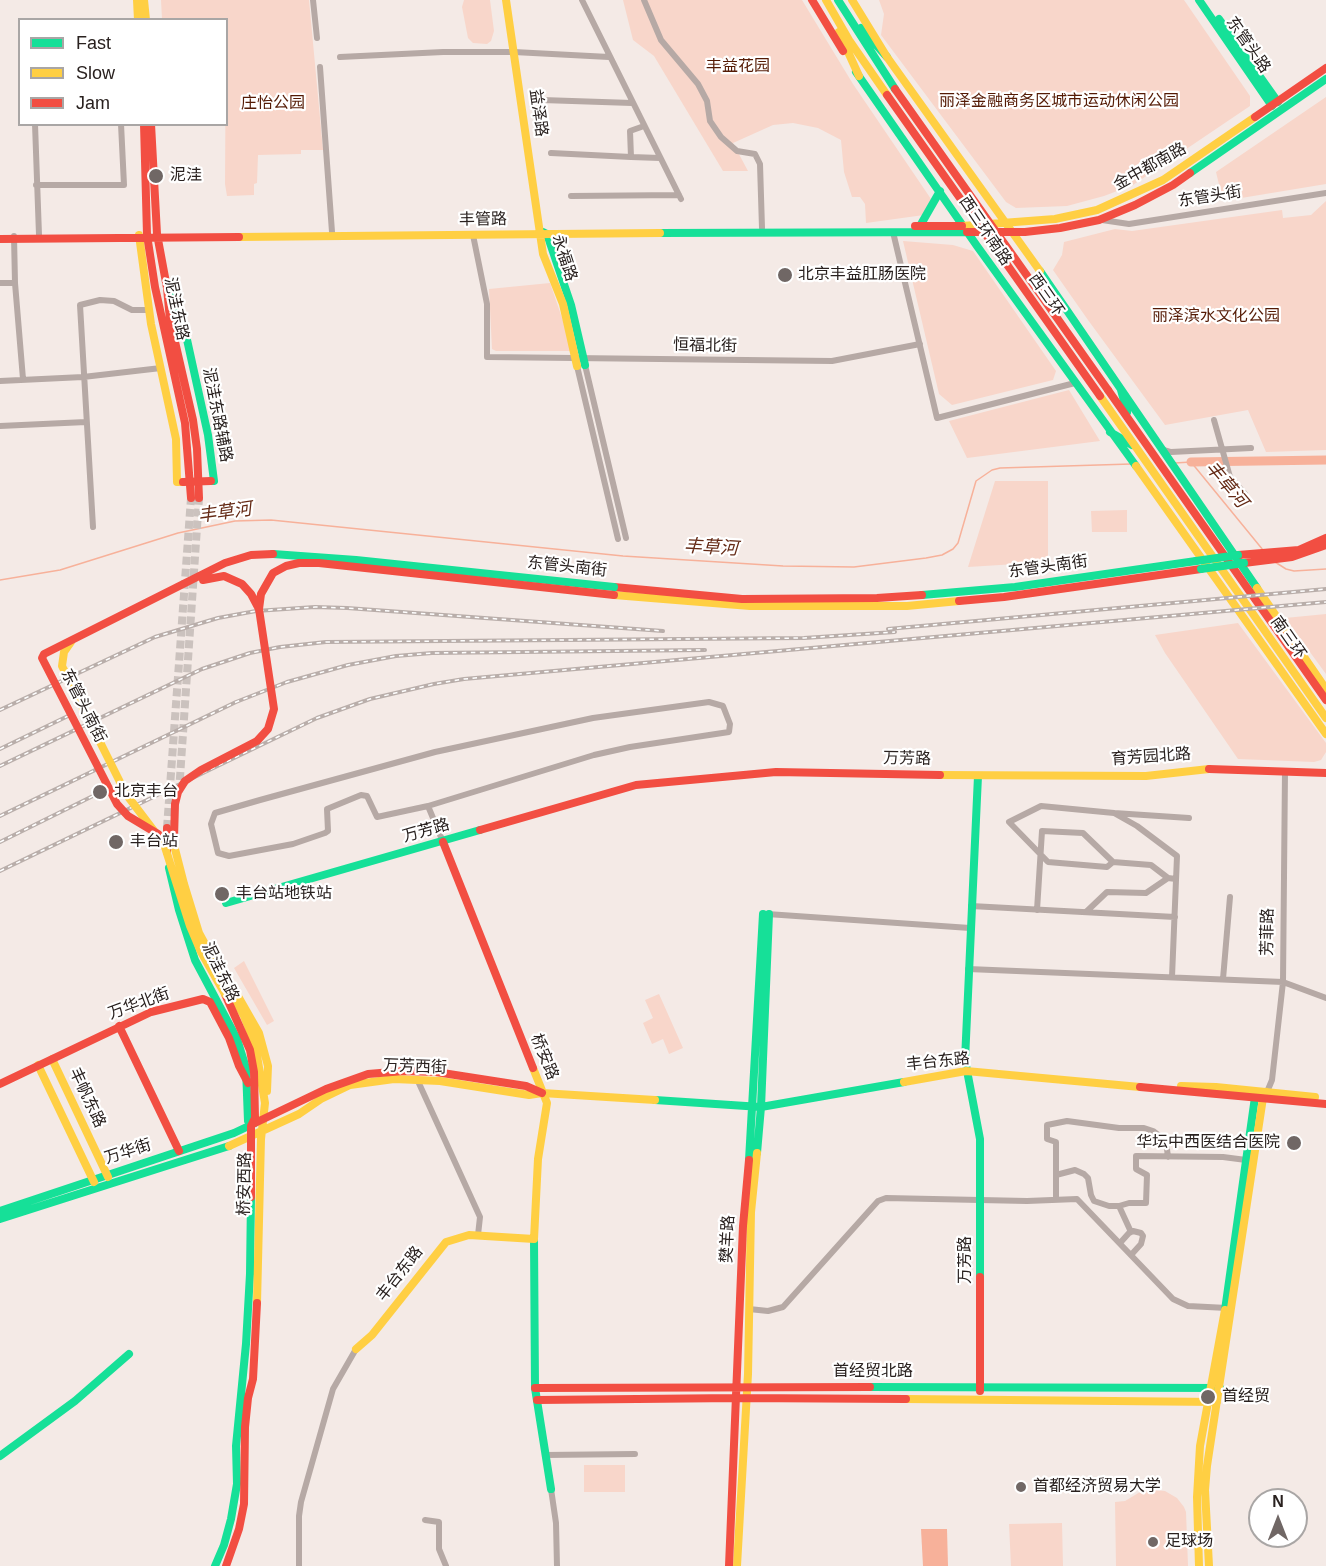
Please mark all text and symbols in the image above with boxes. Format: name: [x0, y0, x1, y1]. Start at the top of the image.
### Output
street label: 东管头路: [1222, 13, 1274, 77]
legend: [18, 18, 228, 126]
text: Fast: [76, 33, 111, 53]
park label: 丰益花园: [706, 57, 770, 77]
text: Slow: [76, 63, 115, 83]
street label: 益泽路: [525, 88, 551, 138]
park label: 丽泽金融商务区城市运动休闲公园: [939, 92, 1179, 112]
text: Jam: [76, 93, 110, 113]
park label: 庄怡公园: [241, 94, 305, 114]
street label: 金中都南路: [1110, 139, 1190, 195]
place label: 泥洼: [170, 166, 202, 186]
marker: 泥洼: [147, 167, 165, 185]
street label: 东管头街: [1177, 183, 1243, 211]
street label: 西三环南路: [955, 192, 1015, 270]
street label: 丰管路: [459, 210, 507, 230]
street label: 永福路: [547, 232, 581, 284]
place label: 北京丰益肛肠医院: [798, 265, 926, 285]
marker: 北京丰益肛肠医院: [776, 266, 794, 284]
street label: 西三环: [1024, 270, 1068, 320]
street label: 泥洼东路: [160, 276, 192, 342]
park label: 丽泽滨水文化公园: [1152, 307, 1280, 327]
street label: 恒福北街: [673, 336, 737, 356]
street label: 泥洼东路辅路: [198, 366, 236, 464]
water label: 丰草河: [1200, 457, 1252, 513]
water label: 丰草河: [197, 499, 253, 527]
water label: 丰草河: [683, 536, 739, 560]
street label: 东管头南街: [1007, 552, 1089, 582]
street label: 东管头南街: [526, 553, 608, 581]
street label: 南三环: [1266, 613, 1310, 663]
street label: 东管头南街: [56, 666, 110, 746]
street label: 育芳园北路: [1110, 745, 1192, 769]
street label: 万芳路: [883, 749, 931, 769]
place label: 北京丰台: [114, 782, 178, 802]
marker: 北京丰台: [91, 783, 109, 801]
street label: 万芳路: [400, 815, 452, 847]
place label: 丰台站: [130, 832, 178, 852]
marker: 丰台站: [107, 833, 125, 851]
place label: 丰台站地铁站: [236, 884, 332, 904]
marker: 丰台站地铁站: [213, 885, 231, 903]
street label: 芳菲路: [1258, 908, 1278, 956]
street label: 泥洼东路: [197, 939, 243, 1005]
street label: 万华北街: [106, 984, 172, 1024]
street label: 桥安路: [526, 1031, 562, 1083]
street label: 丰台东路: [905, 1049, 971, 1075]
street label: 万芳西街: [383, 1056, 447, 1078]
street label: 丰帆东路: [65, 1065, 109, 1131]
place label: 华坛中西医结合医院: [1136, 1133, 1280, 1153]
marker: 华坛中西医结合医院: [1285, 1134, 1303, 1152]
street label: 万华街: [102, 1135, 154, 1169]
street label: 桥安西路: [235, 1152, 255, 1216]
street label: 樊羊路: [717, 1215, 739, 1263]
street label: 万芳路: [956, 1236, 976, 1284]
street label: 丰台东路: [373, 1243, 427, 1305]
street label: 首经贸北路: [833, 1362, 913, 1382]
place label: 首经贸: [1222, 1387, 1270, 1407]
marker: 首经贸: [1199, 1388, 1217, 1406]
place label: 首都经济贸易大学: [1033, 1477, 1161, 1497]
marker: 首都经济贸易大学: [1014, 1480, 1028, 1494]
north arrow: [1248, 1488, 1308, 1548]
text: N: [1272, 1493, 1284, 1510]
place label: 足球场: [1165, 1532, 1213, 1552]
marker: 足球场: [1146, 1535, 1160, 1549]

